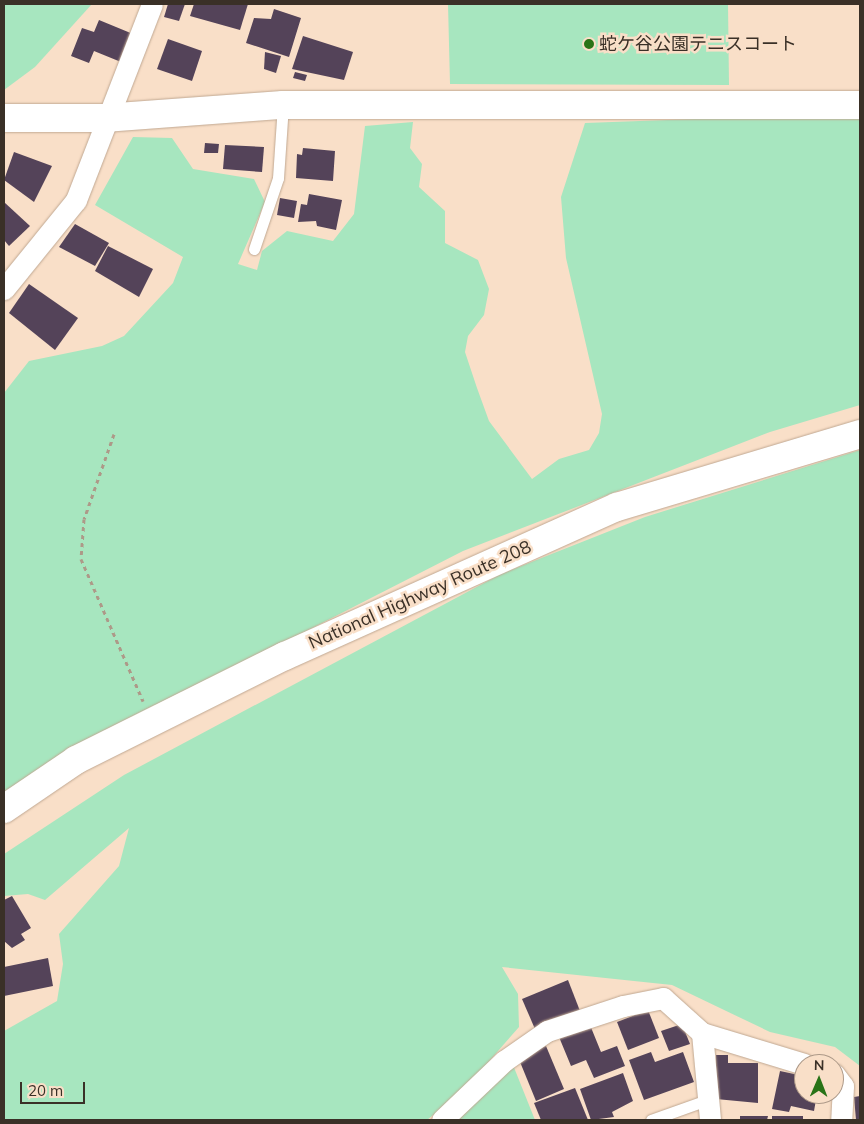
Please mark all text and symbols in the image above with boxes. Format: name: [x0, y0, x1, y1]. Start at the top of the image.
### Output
place label: 蛇ケ谷公園テニスコート: [599, 33, 797, 55]
marker: 蛇ケ谷公園テニスコート: [583, 38, 595, 50]
street label: National Highway Route 208: [305, 536, 535, 654]
north arrow: [794, 1054, 844, 1104]
text: N: [814, 1056, 825, 1074]
scale bar: [22, 1072, 88, 1104]
text: 20 m: [28, 1081, 63, 1100]

